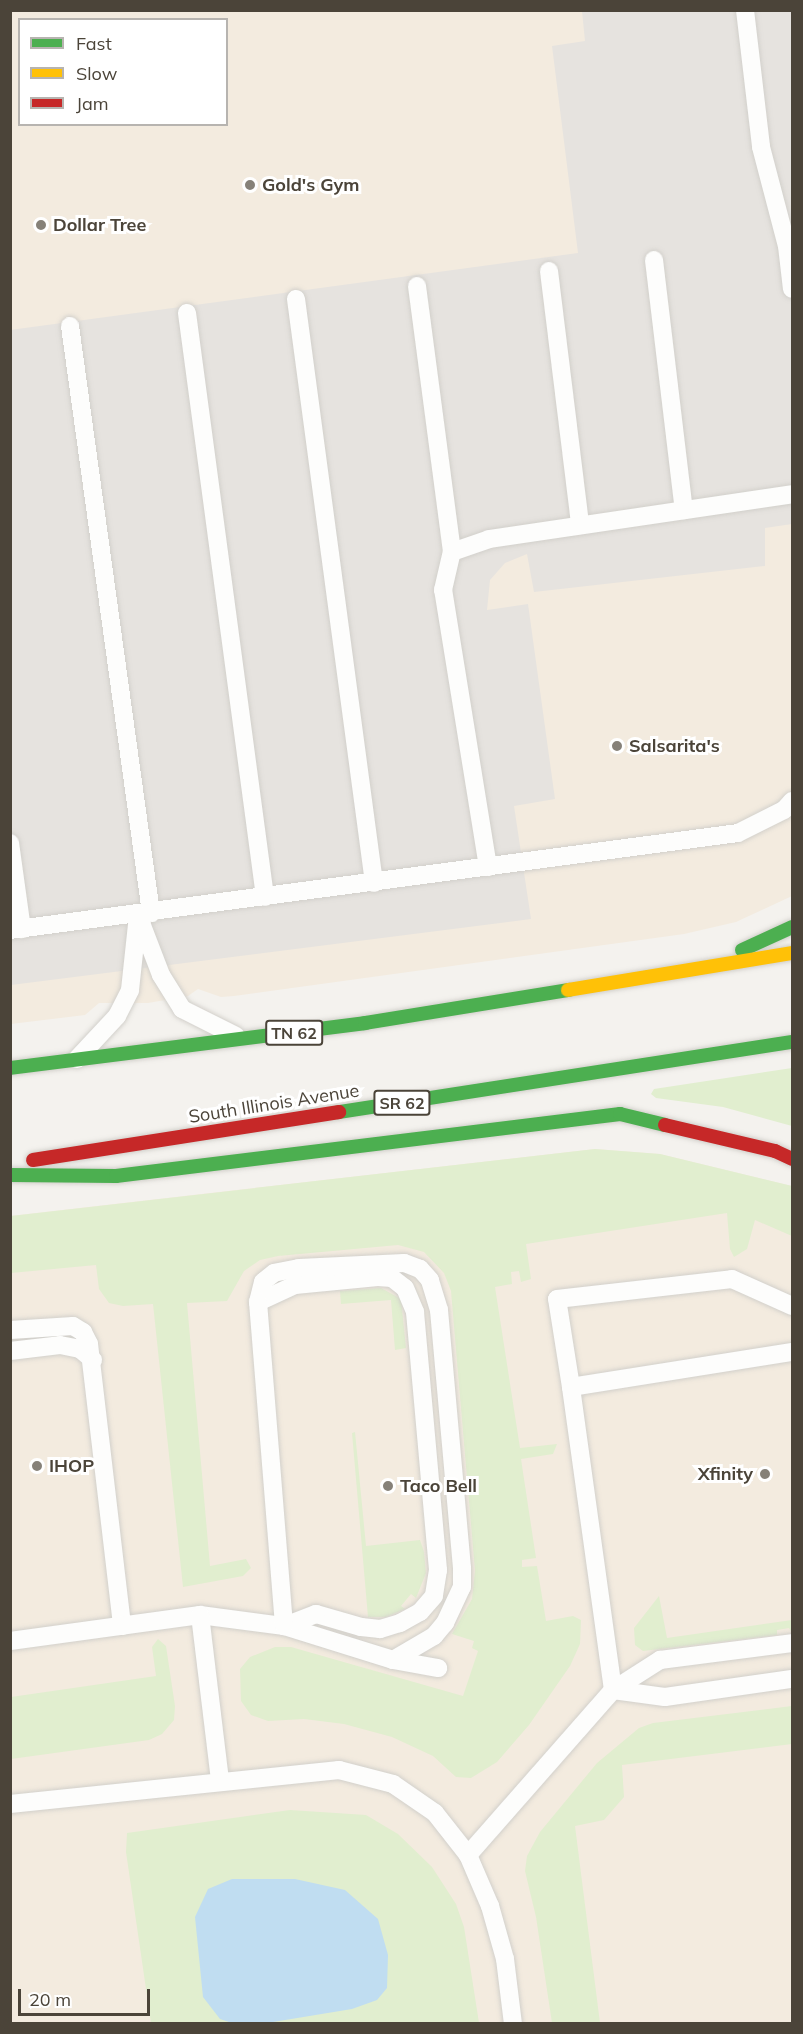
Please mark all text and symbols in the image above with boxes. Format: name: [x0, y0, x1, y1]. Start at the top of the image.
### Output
legend: [18, 18, 228, 126]
text: Fast: [76, 32, 112, 55]
text: Slow: [76, 62, 117, 85]
text: Jam: [76, 92, 109, 115]
place label: Gold's Gym: [262, 174, 359, 196]
marker: Gold's Gym: [243, 178, 257, 192]
place label: Dollar Tree: [53, 214, 146, 236]
marker: Dollar Tree: [34, 218, 48, 232]
place label: Salsarita's: [629, 735, 720, 757]
marker: Salsarita's: [610, 739, 624, 753]
road number: TN 62: [264, 1020, 324, 1046]
street label: South Illinois Avenue: [187, 1080, 361, 1128]
road number: SR 62: [372, 1090, 432, 1116]
place label: IHOP: [49, 1455, 94, 1477]
marker: IHOP: [30, 1459, 44, 1473]
place label: Xfinity: [698, 1463, 753, 1485]
marker: Xfinity: [758, 1467, 772, 1481]
place label: Taco Bell: [400, 1475, 477, 1497]
marker: Taco Bell: [381, 1479, 395, 1493]
scale bar: [21, 1977, 153, 2015]
text: 20 m: [29, 1988, 71, 2011]

